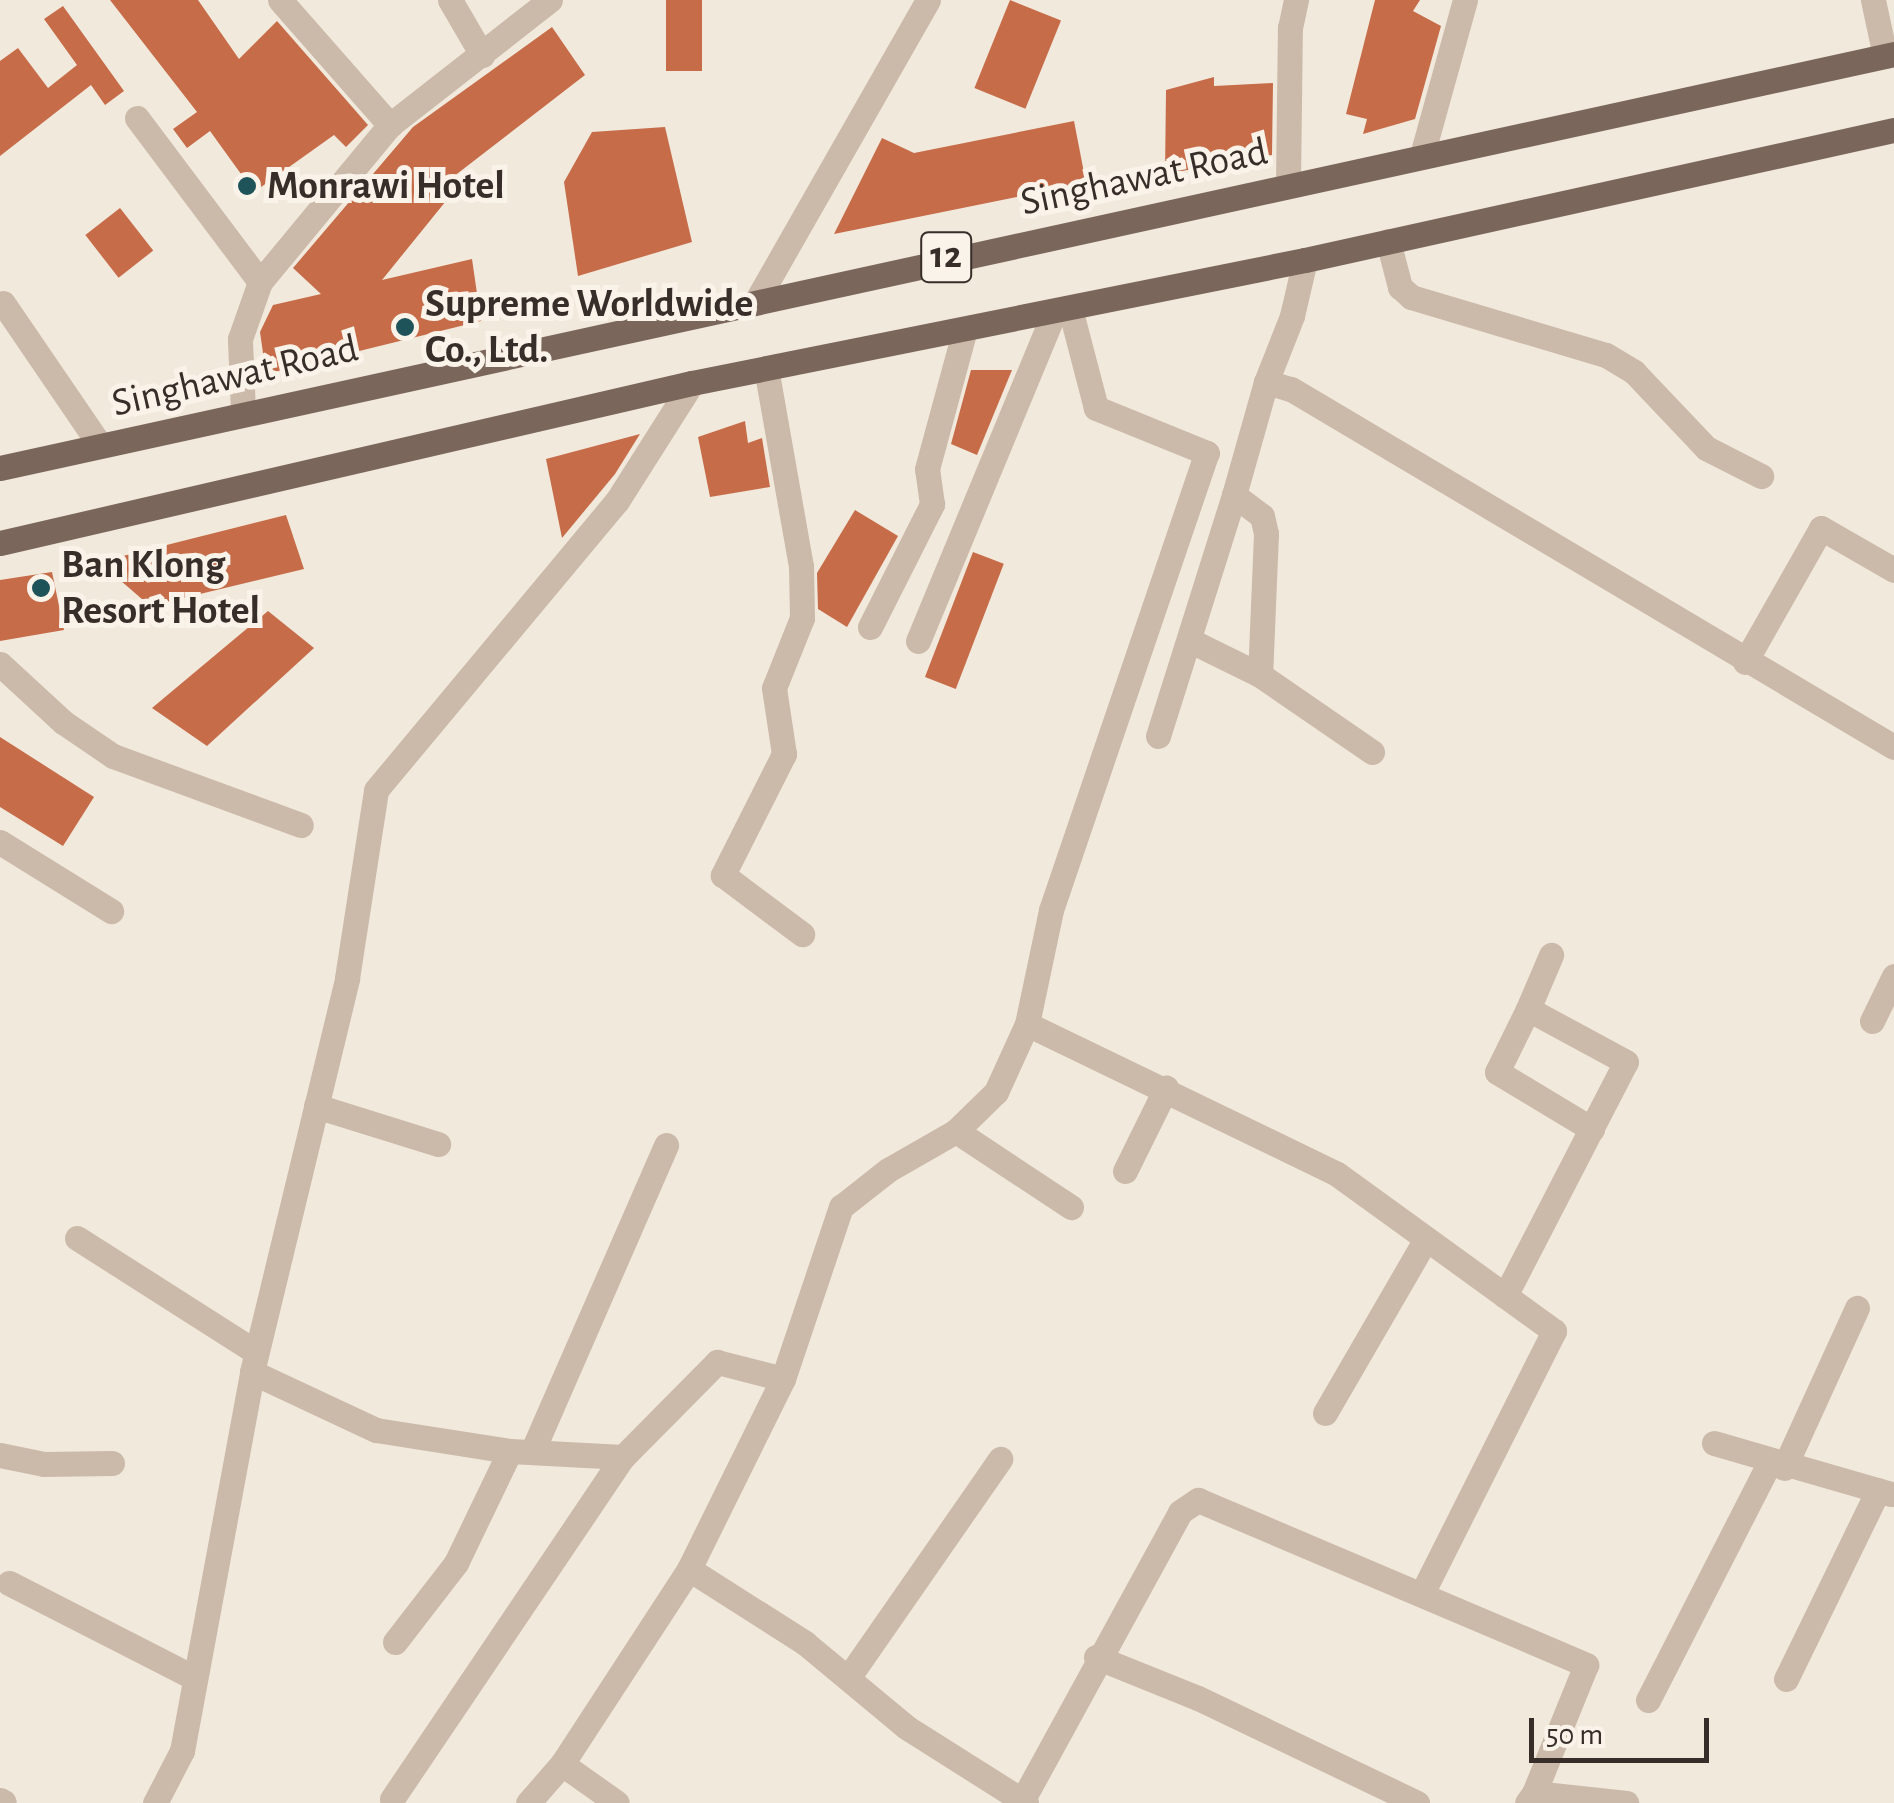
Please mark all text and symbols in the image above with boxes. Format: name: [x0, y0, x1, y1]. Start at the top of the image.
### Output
street label: Singhawat Road: [1016, 127, 1272, 227]
place label: Monrawi Hotel: [267, 162, 505, 210]
marker: Monrawi Hotel: [236, 175, 258, 197]
road number: 12: [918, 224, 974, 290]
place label: Supreme Worldwide Co., Ltd.: [425, 280, 753, 374]
marker: Supreme Worldwide Co., Ltd.: [394, 316, 416, 338]
street label: Singhawat Road: [107, 324, 363, 428]
place label: Ban Klong Resort Hotel: [61, 541, 260, 635]
marker: Ban Klong Resort Hotel: [30, 577, 52, 599]
scale bar: [1534, 1698, 1714, 1760]
text: 50 m: [1546, 1720, 1603, 1750]

